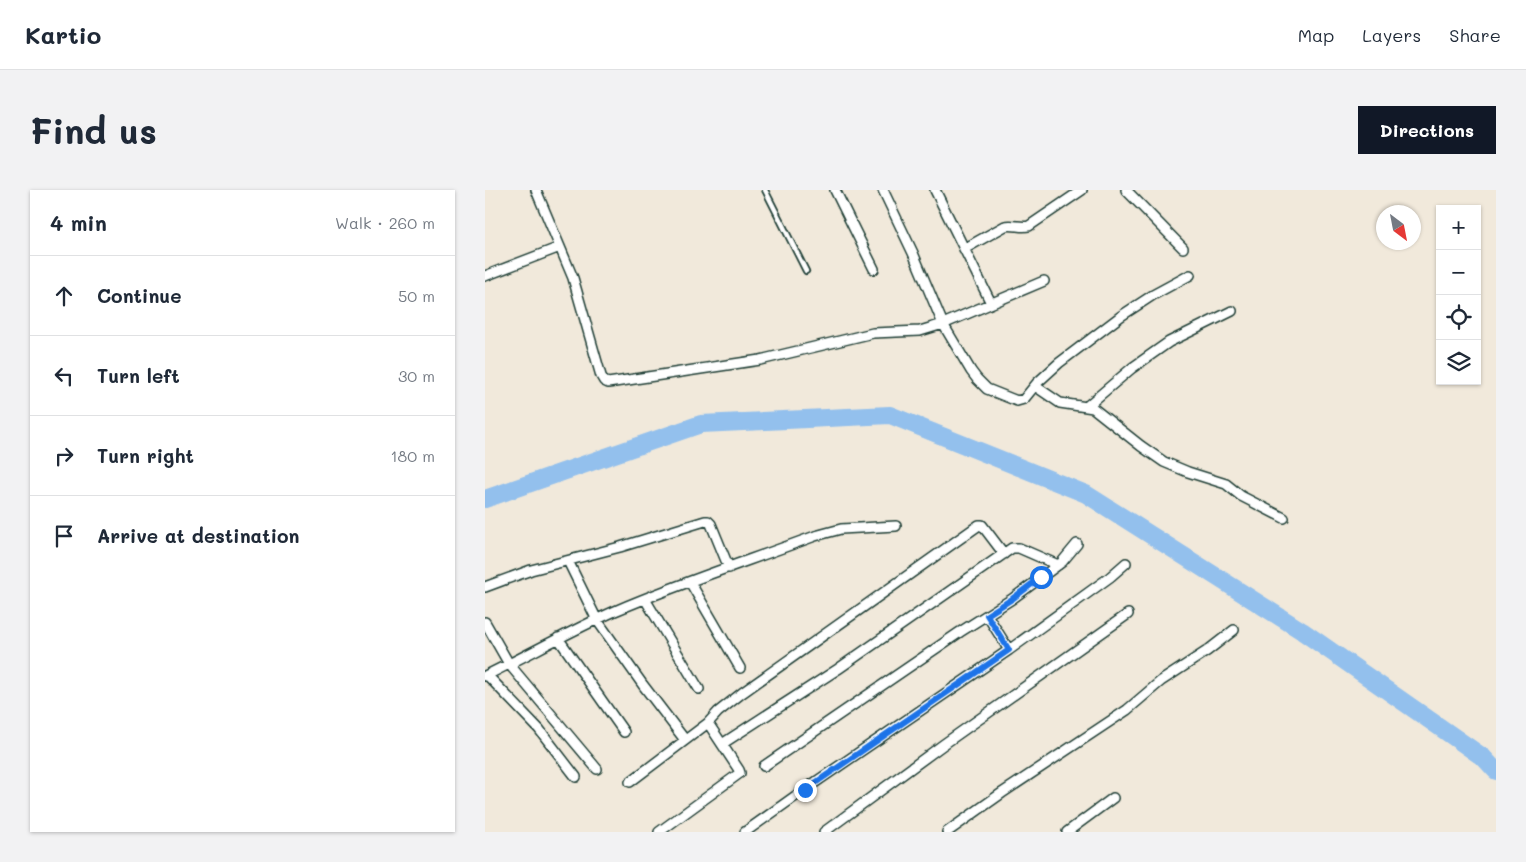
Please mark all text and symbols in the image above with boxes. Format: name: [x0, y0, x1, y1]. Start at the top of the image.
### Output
text: Kartio: [25, 19, 101, 50]
text: Map: [1298, 23, 1334, 47]
text: Layers: [1362, 23, 1421, 47]
text: Share: [1449, 23, 1501, 47]
button: Directions: [1358, 106, 1496, 154]
text: Find us: [30, 107, 157, 153]
north arrow: [1376, 205, 1421, 250]
map controls: [1436, 205, 1481, 385]
button: +: [1436, 205, 1481, 250]
text: 4 min: [50, 209, 107, 236]
text: Walk · 260 m: [335, 212, 435, 233]
button: −: [1436, 250, 1481, 295]
icon: ahead: [50, 282, 78, 310]
text: Continue: [97, 283, 182, 308]
text: 50 m: [398, 285, 435, 306]
button: locate: [1436, 295, 1481, 340]
button: layers: [1436, 340, 1481, 385]
icon: left: [50, 362, 78, 390]
text: Turn left: [97, 363, 180, 388]
text: 30 m: [398, 365, 435, 386]
icon: right: [50, 442, 78, 470]
text: Turn right: [97, 443, 194, 468]
text: 180 m: [390, 445, 435, 466]
icon: arrive: [50, 522, 78, 550]
text: Arrive at destination: [97, 523, 300, 548]
route start: [1030, 566, 1053, 589]
route end: [794, 779, 817, 802]

